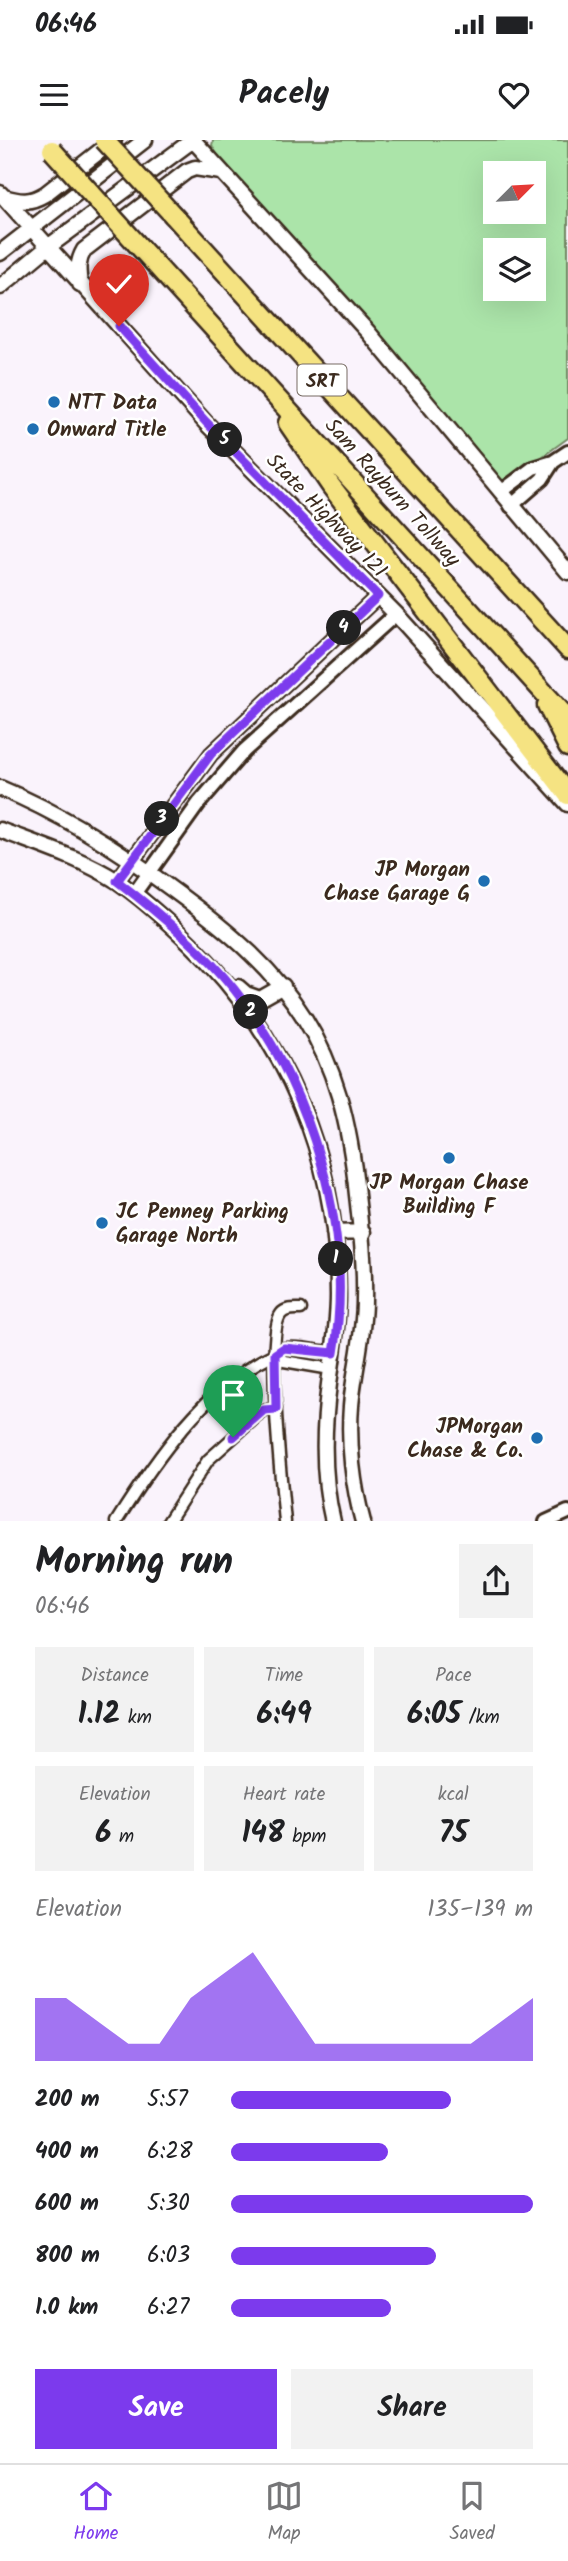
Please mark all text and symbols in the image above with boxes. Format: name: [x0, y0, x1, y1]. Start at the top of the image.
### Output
text: 06:46: [35, 4, 97, 46]
text: Pacely: [239, 69, 329, 120]
icon: menu: [35, 76, 73, 114]
icon: heart: [495, 76, 533, 114]
north arrow: [483, 161, 546, 224]
map controls: [483, 161, 546, 301]
button: layers: [483, 238, 546, 301]
pin: [89, 254, 149, 326]
icon: check: [100, 265, 138, 303]
road number: SRT: [298, 364, 346, 396]
place label: NTT Data: [68, 387, 157, 420]
marker: NTT Data: [46, 394, 62, 410]
street label: Sam Rayburn Tollway: [316, 411, 468, 575]
place label: Onward Title: [47, 414, 166, 447]
marker: Onward Title: [25, 421, 41, 437]
pin: 5: [208, 422, 243, 458]
text: 5: [220, 424, 229, 454]
street label: State Highway 121: [257, 446, 394, 586]
pin: 4: [326, 610, 362, 645]
text: 4: [338, 612, 349, 642]
pin: 3: [144, 802, 180, 836]
text: 3: [156, 803, 167, 833]
place label: JP Morgan Chase Garage G: [324, 854, 470, 911]
marker: JP Morgan Chase Garage G: [476, 873, 492, 889]
pin: 2: [233, 994, 268, 1030]
text: 2: [245, 996, 256, 1026]
marker: JP Morgan Chase Building F: [441, 1150, 457, 1166]
place label: JP Morgan Chase Building F: [370, 1167, 528, 1224]
place label: JC Penney Parking Garage North: [116, 1196, 289, 1253]
marker: JC Penney Parking Garage North: [94, 1215, 110, 1231]
pin: 1: [318, 1242, 354, 1276]
text: 1: [333, 1243, 338, 1273]
pin: [203, 1365, 263, 1437]
icon: arrive: [214, 1376, 252, 1414]
place label: JPMorgan Chase & Co.: [407, 1411, 523, 1468]
marker: JPMorgan Chase & Co.: [529, 1430, 545, 1446]
text: Morning run: [35, 1533, 233, 1593]
button: share: [459, 1544, 533, 1618]
text: 06:46: [35, 1589, 90, 1625]
text: Distance: [81, 1661, 149, 1691]
text: Time: [265, 1661, 303, 1691]
text: Pace: [435, 1661, 471, 1691]
text: 1.12: [77, 1691, 120, 1739]
text: 6:49: [256, 1691, 312, 1739]
text: 6:05: [407, 1691, 461, 1739]
text: km: [120, 1703, 152, 1733]
text: /km: [461, 1703, 500, 1733]
text: Elevation: [79, 1780, 151, 1810]
text: Heart rate: [243, 1780, 325, 1810]
text: kcal: [438, 1780, 469, 1810]
text: 6: [95, 1810, 111, 1858]
text: 148: [242, 1810, 285, 1858]
text: 75: [439, 1810, 468, 1858]
text: m: [111, 1822, 134, 1852]
text: bpm: [285, 1822, 326, 1852]
text: Elevation: [35, 1892, 122, 1928]
text: 135–139 m: [427, 1892, 533, 1928]
text: 200 m: [35, 2082, 100, 2118]
text: 5:57: [147, 2082, 188, 2118]
text: 400 m: [35, 2134, 99, 2170]
text: 6:28: [147, 2134, 193, 2170]
text: 600 m: [35, 2186, 99, 2222]
text: 5:30: [147, 2186, 190, 2222]
text: 800 m: [35, 2238, 100, 2274]
text: 6:03: [147, 2238, 190, 2274]
text: 1.0 km: [35, 2290, 98, 2326]
text: 6:27: [147, 2290, 189, 2326]
button: Save: [35, 2369, 277, 2449]
button: Share: [291, 2369, 533, 2449]
tab: Home: [73, 2477, 118, 2549]
tab: Map: [265, 2477, 303, 2549]
tab: Saved: [450, 2477, 495, 2549]

